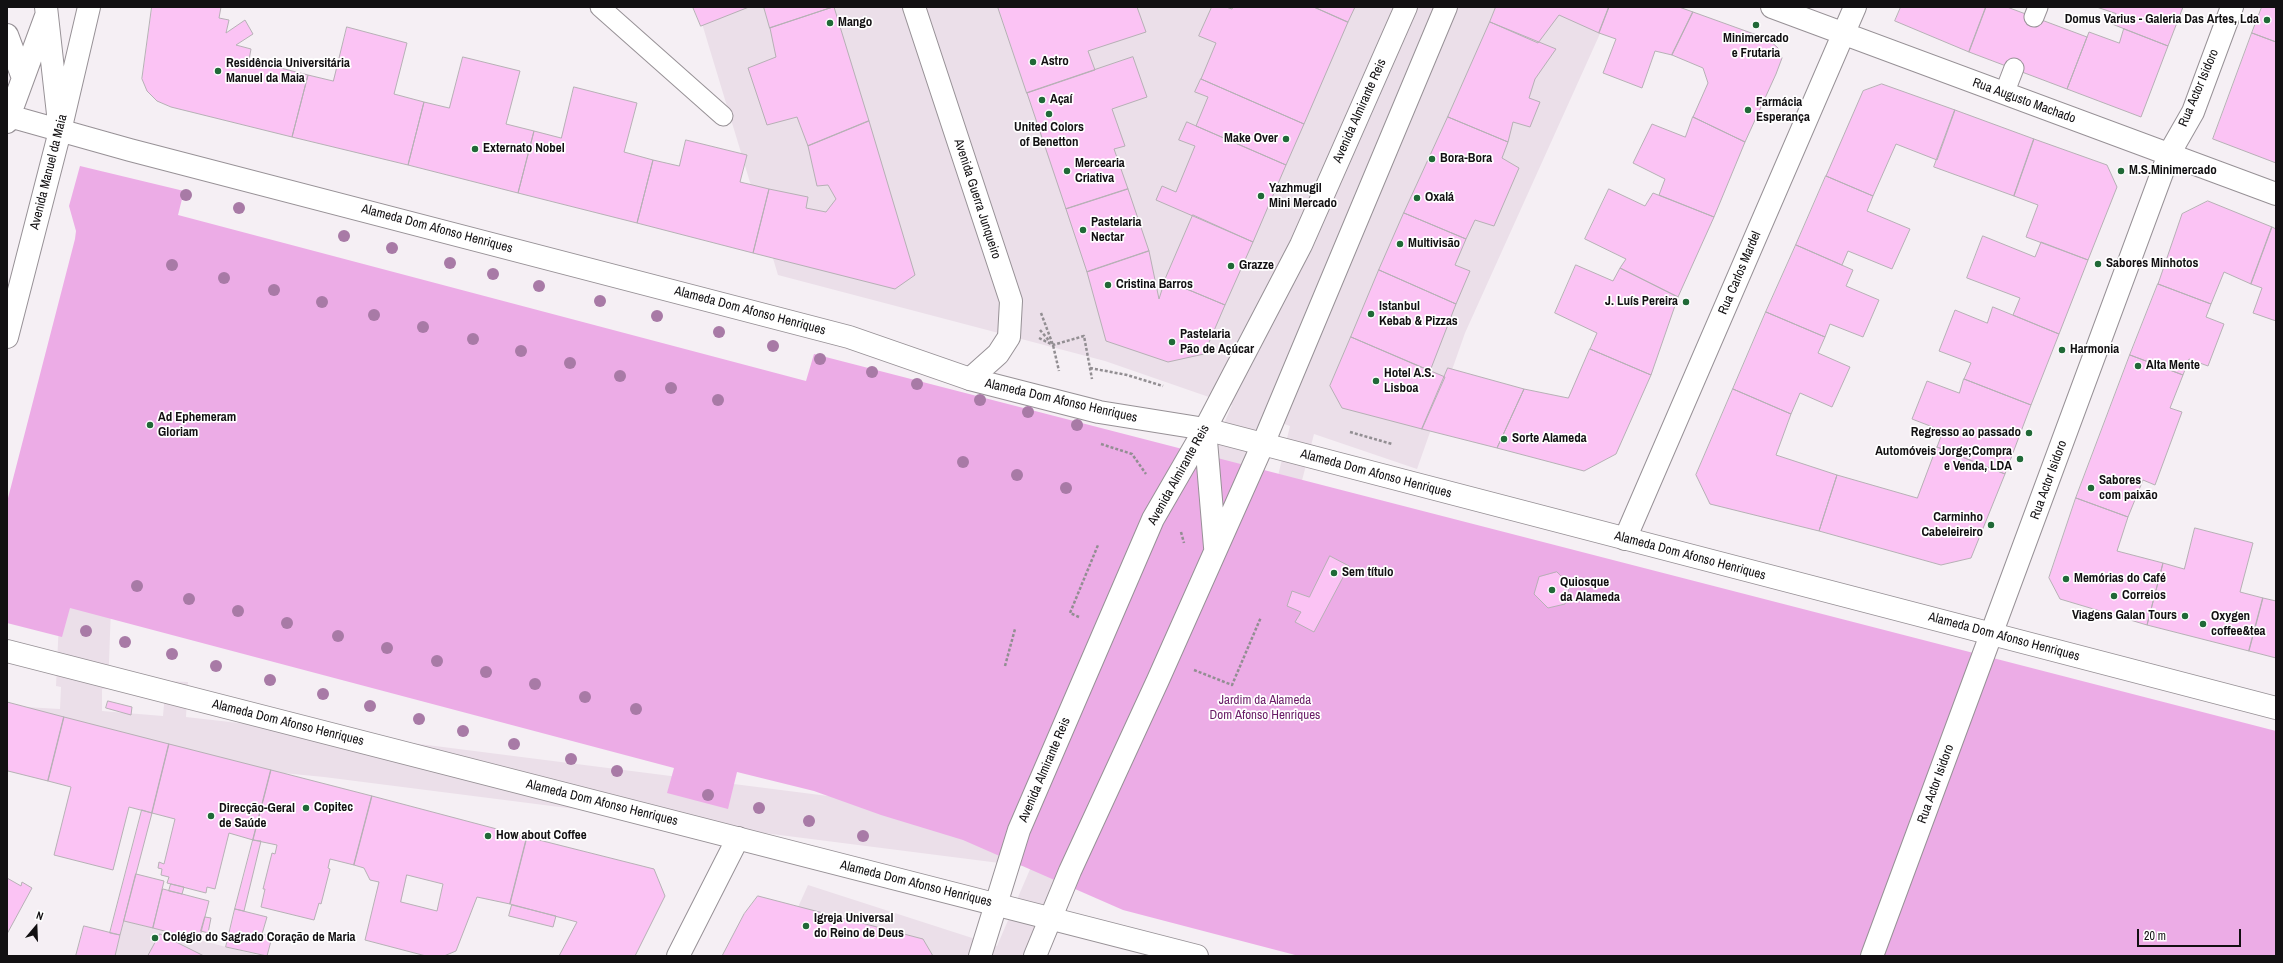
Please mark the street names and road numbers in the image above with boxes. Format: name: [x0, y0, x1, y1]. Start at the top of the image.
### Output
street label: Rua Actor Isidoro: [2176, 47, 2222, 129]
street label: Avenida Almirante Reis: [1330, 56, 1390, 166]
street label: Rua Augusto Machado: [1970, 75, 2078, 127]
street label: Avenida Manuel da Maia: [27, 113, 71, 231]
street label: Avenida Guerra Junqueiro: [950, 137, 1004, 261]
street label: Alameda Dom Afonso Henriques: [360, 201, 514, 257]
street label: Rua Carlos Mardel: [1715, 229, 1765, 317]
street label: Alameda Dom Afonso Henriques: [673, 283, 827, 339]
street label: Alameda Dom Afonso Henriques: [983, 376, 1139, 426]
street label: Avenida Almirante Reis: [1145, 422, 1213, 528]
street label: Rua Actor Isidoro: [2027, 438, 2071, 522]
street label: Alameda Dom Afonso Henriques: [1299, 446, 1453, 502]
street label: Alameda Dom Afonso Henriques: [1613, 528, 1767, 584]
street label: Alameda Dom Afonso Henriques: [1927, 609, 2081, 665]
street label: Alameda Dom Afonso Henriques: [211, 697, 365, 749]
street label: Avenida Almirante Reis: [1016, 715, 1074, 825]
street label: Rua Actor Isidoro: [1914, 742, 1958, 826]
street label: Alameda Dom Afonso Henriques: [525, 777, 679, 829]
street label: Alameda Dom Afonso Henriques: [839, 858, 993, 910]

